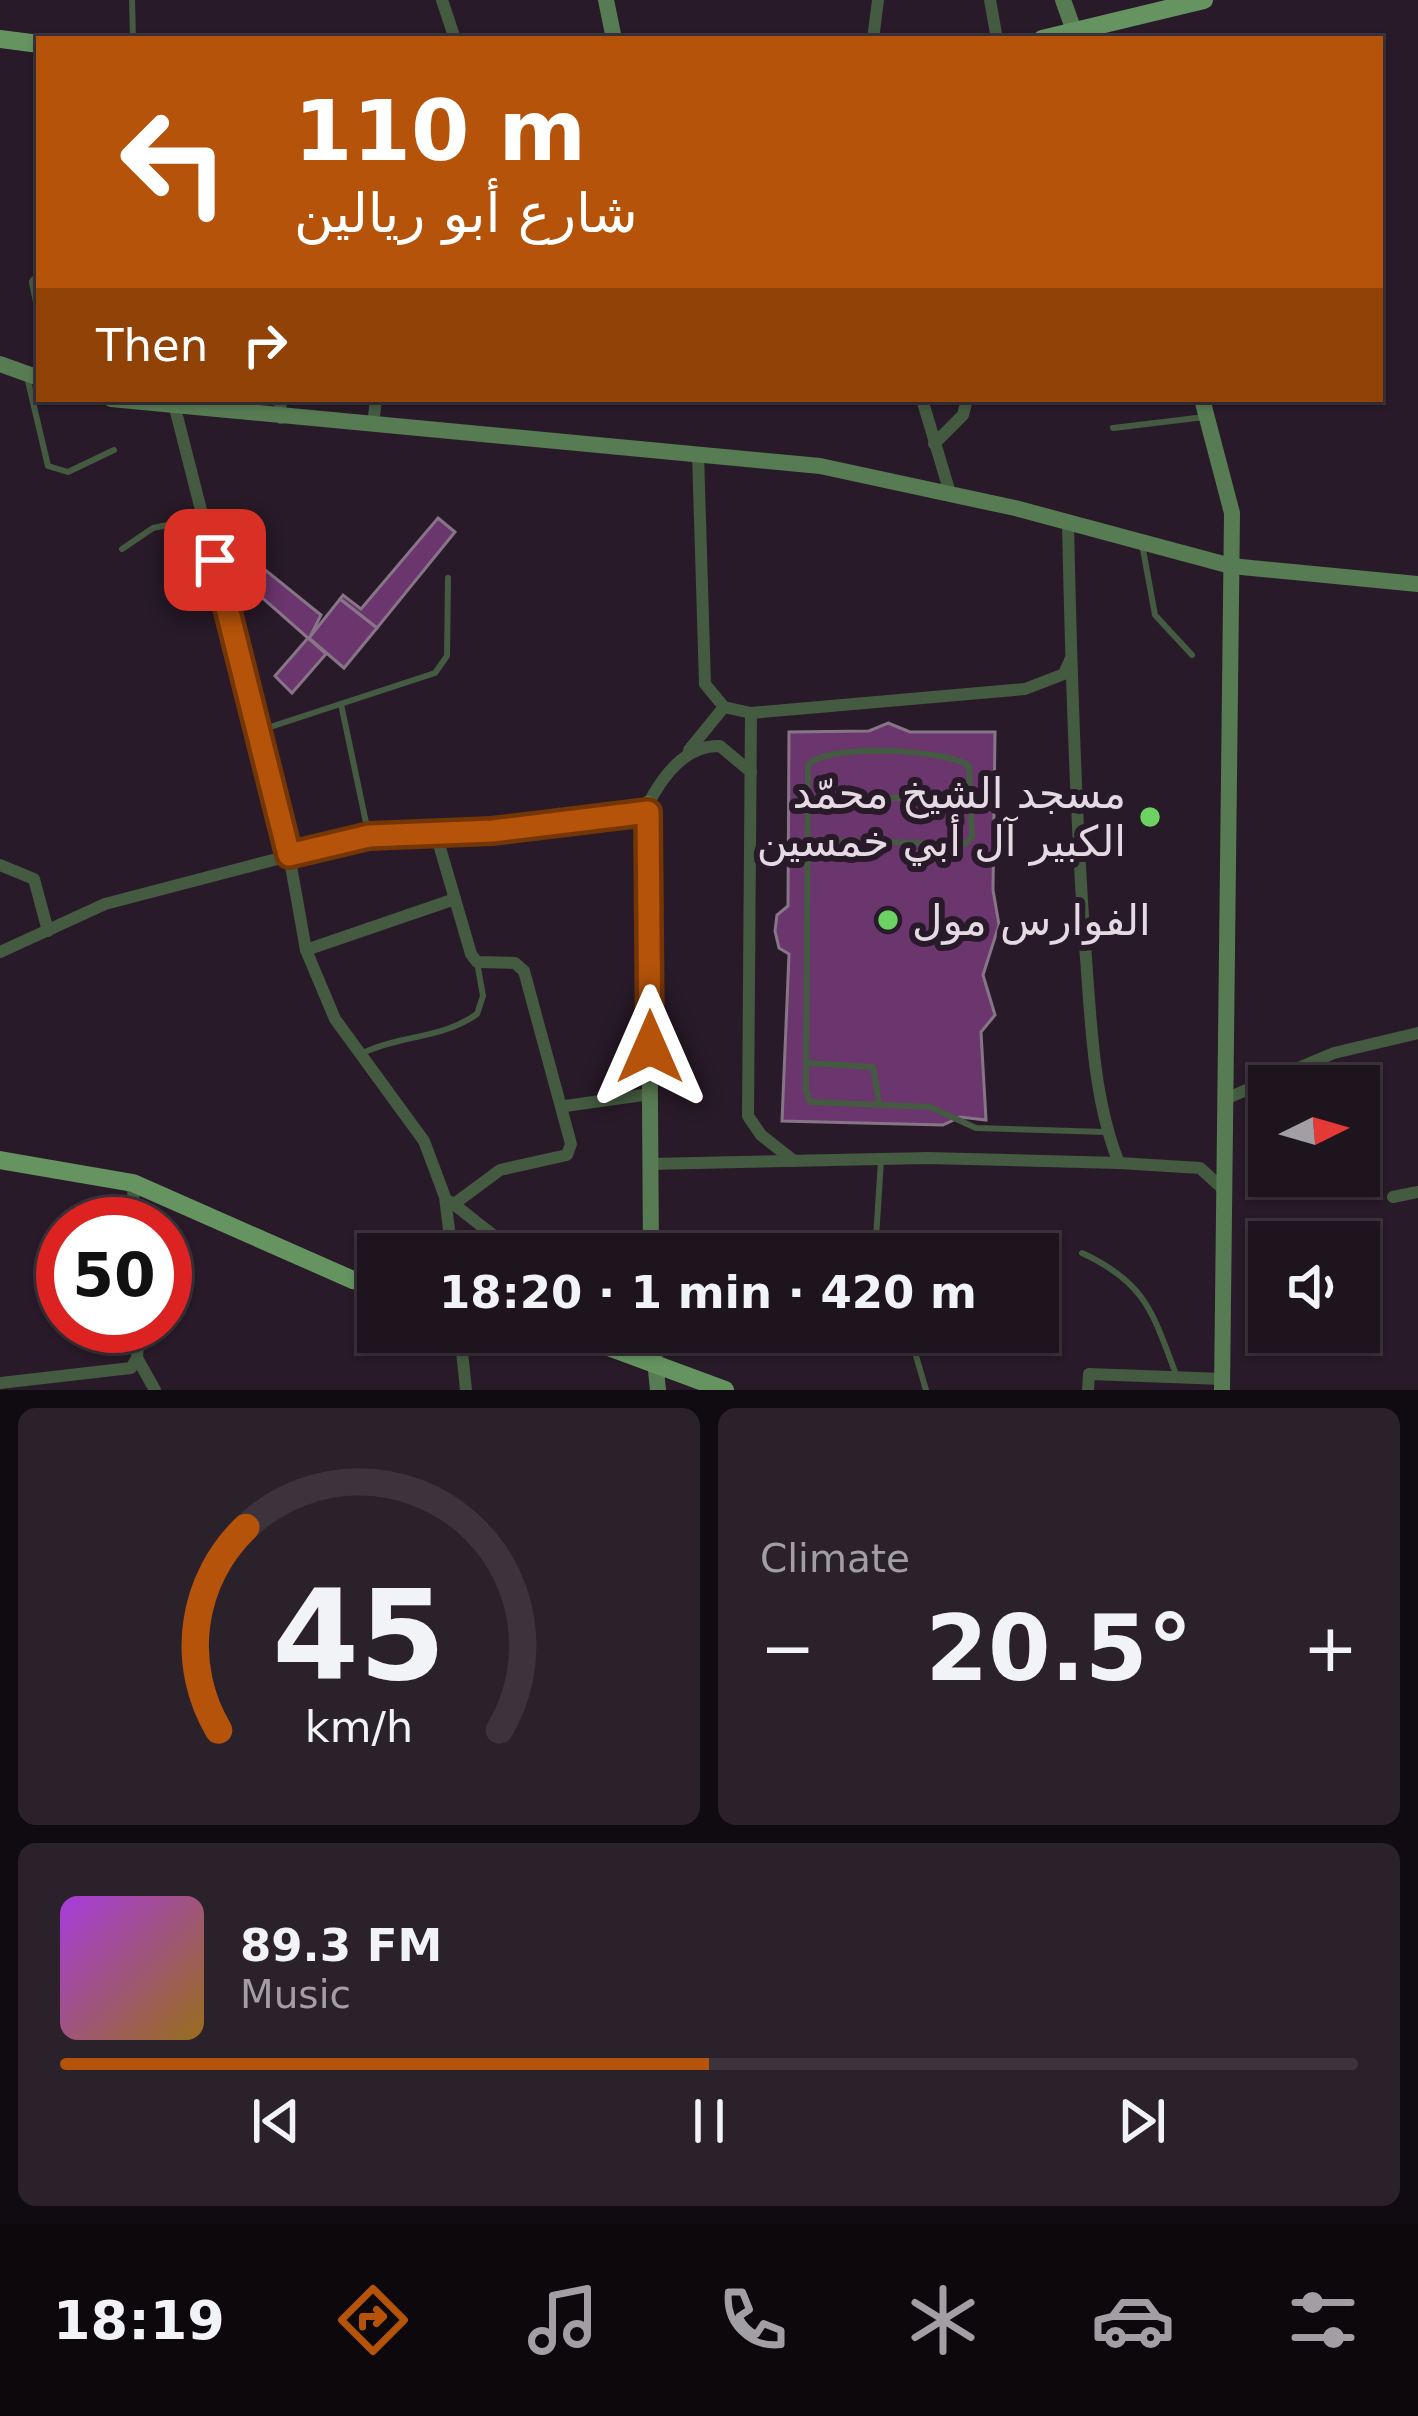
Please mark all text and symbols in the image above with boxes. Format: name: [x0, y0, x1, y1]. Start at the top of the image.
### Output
text: 110 m: [294, 82, 586, 180]
icon: left: [96, 84, 252, 240]
text: شارع أبو ريالين: [294, 182, 638, 245]
icon: right: [232, 312, 298, 378]
text: Then: [96, 319, 208, 372]
pin: [164, 509, 266, 611]
icon: arrive: [182, 527, 248, 593]
place label: مسجد الشيخ محمّد الكبير آل أبي خمسين: [757, 769, 1126, 867]
marker: مسجد الشيخ محمّد الكبير آل أبي خمسين: [1137, 804, 1163, 830]
place label: الفوارس مول: [912, 896, 1151, 945]
marker: الفوارس مول: [875, 907, 901, 933]
position arrow: [587, 984, 713, 1110]
north arrow: [1248, 1065, 1380, 1197]
map controls: [1248, 1065, 1380, 1353]
speed limit sign: 50: [36, 1197, 192, 1353]
button: sound: [1248, 1221, 1380, 1353]
text: 18:20 · 1 min · 420 m: [439, 1266, 977, 1319]
text: Climate: [760, 1536, 910, 1581]
text: 45: [272, 1563, 446, 1708]
text: 20.5°: [925, 1596, 1193, 1701]
text: −: [760, 1610, 815, 1687]
text: +: [1303, 1610, 1358, 1687]
text: km/h: [305, 1701, 413, 1751]
text: 89.3 FM: [240, 1919, 442, 1972]
text: Music: [240, 1972, 351, 2017]
icon: previous: [243, 2088, 309, 2154]
icon: pause: [676, 2088, 742, 2154]
icon: next: [1109, 2088, 1175, 2154]
icon: directions: [331, 2278, 415, 2362]
icon: music: [521, 2278, 605, 2362]
icon: phone: [711, 2278, 795, 2362]
icon: climate: [901, 2278, 985, 2362]
icon: car: [1091, 2278, 1175, 2362]
icon: filters: [1281, 2278, 1365, 2362]
text: 18:19: [53, 2289, 225, 2352]

